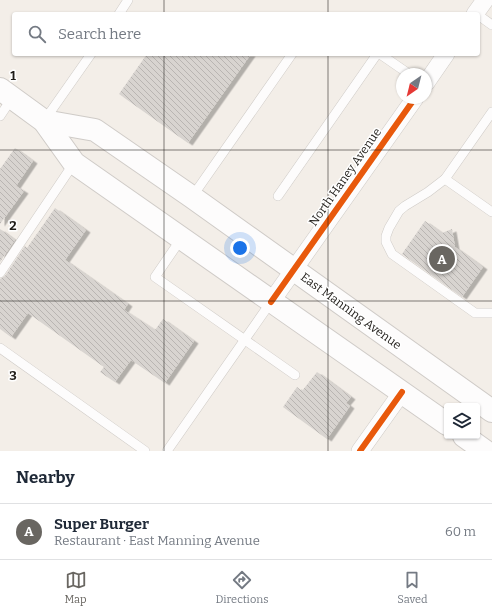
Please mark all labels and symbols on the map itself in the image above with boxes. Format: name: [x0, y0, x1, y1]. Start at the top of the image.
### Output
text: 1: [10, 68, 16, 83]
north arrow: [396, 68, 432, 104]
street label: North Haney Avenue: [306, 125, 384, 229]
text: 2: [9, 218, 17, 233]
your location: [230, 238, 250, 258]
pin: A: [429, 244, 455, 274]
street label: East Manning Avenue: [298, 270, 404, 352]
text: 3: [9, 368, 17, 383]

